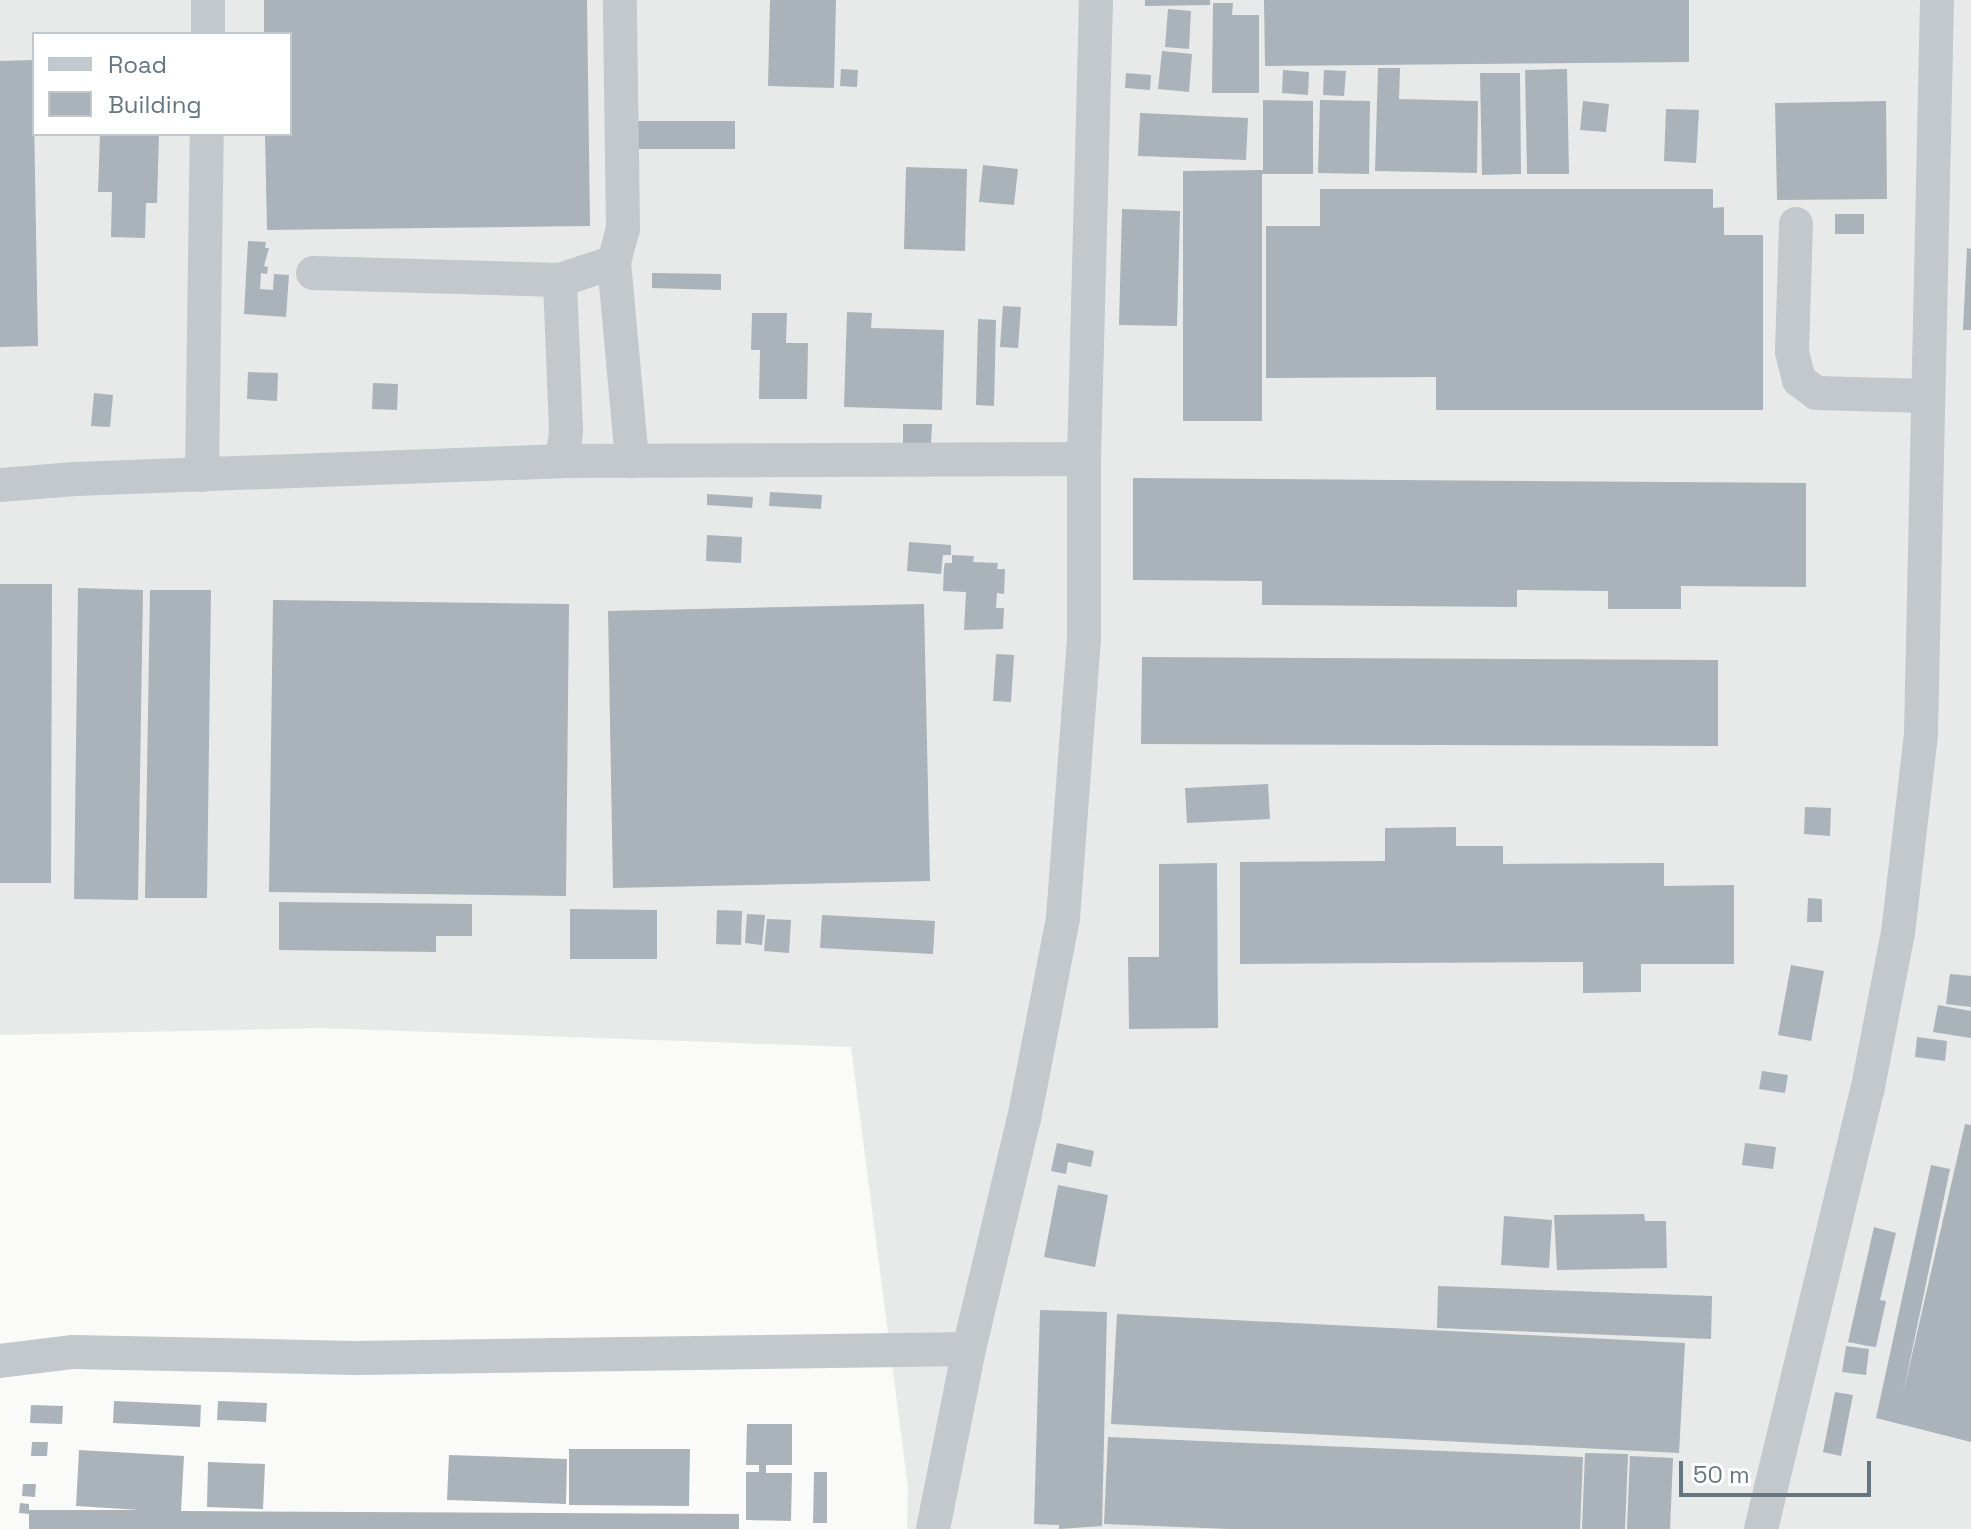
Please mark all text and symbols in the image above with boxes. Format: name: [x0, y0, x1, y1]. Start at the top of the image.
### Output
legend: [32, 32, 292, 136]
text: Road: [108, 49, 167, 80]
text: Building: [108, 89, 202, 120]
scale bar: [1683, 1445, 1875, 1495]
text: 50 m: [1693, 1459, 1750, 1490]

